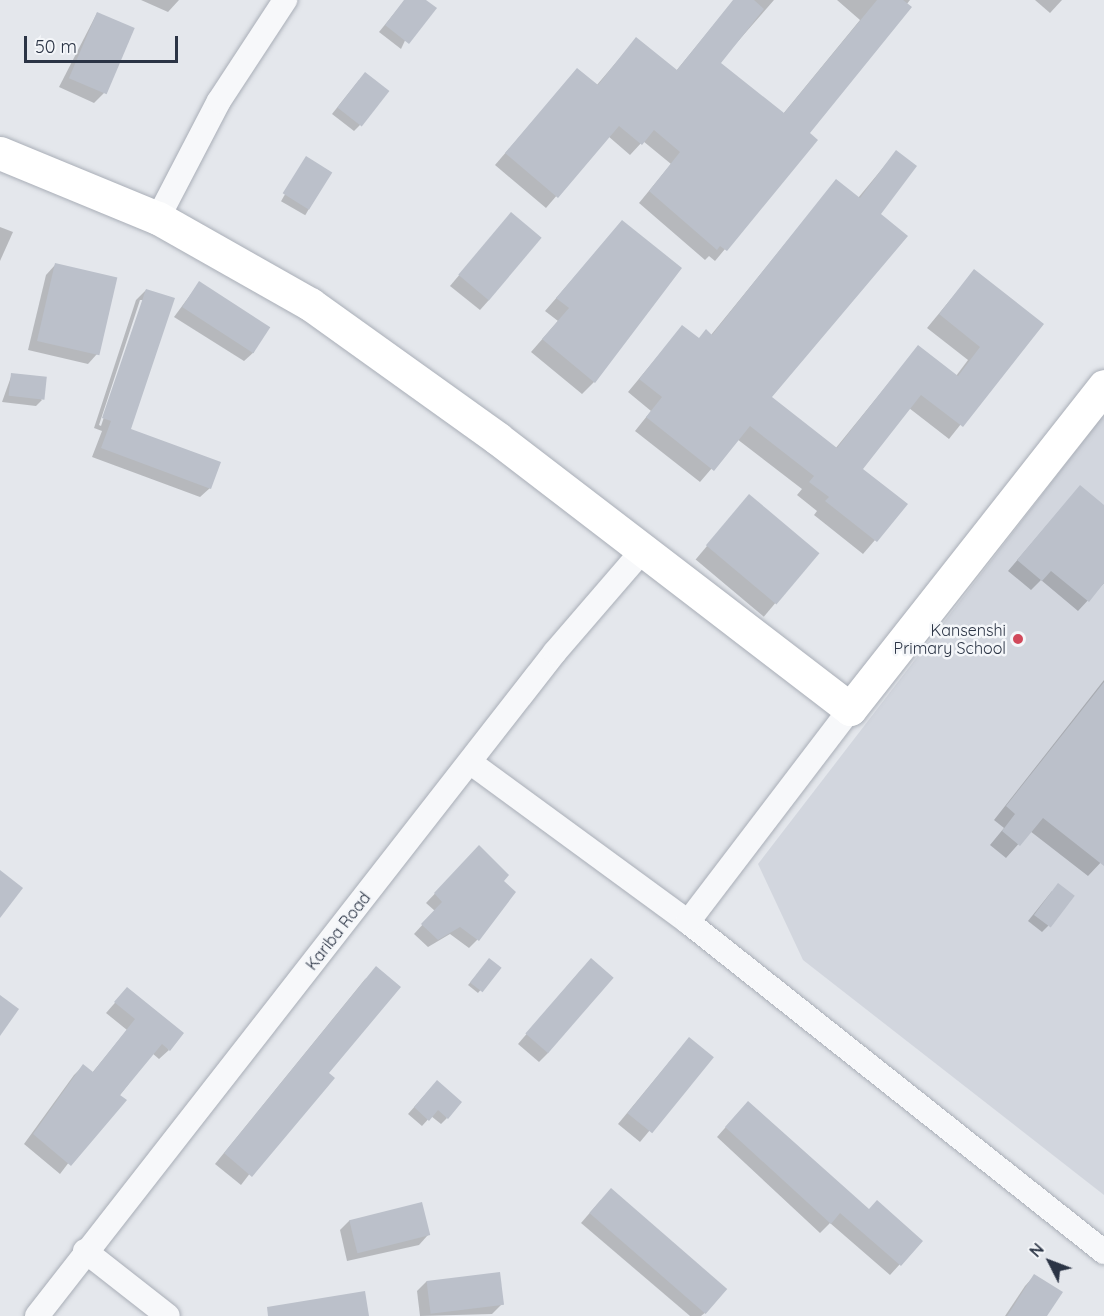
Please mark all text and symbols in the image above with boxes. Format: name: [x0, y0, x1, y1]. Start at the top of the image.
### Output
scale bar: [27, 24, 182, 62]
text: 50 m: [35, 35, 77, 58]
place label: Kansenshi Primary School: [894, 620, 1006, 658]
marker: Kansenshi Primary School: [1011, 632, 1025, 646]
street label: Kariba Road: [302, 888, 374, 974]
north arrow: [1020, 1232, 1080, 1292]
text: N: [1025, 1239, 1048, 1261]

